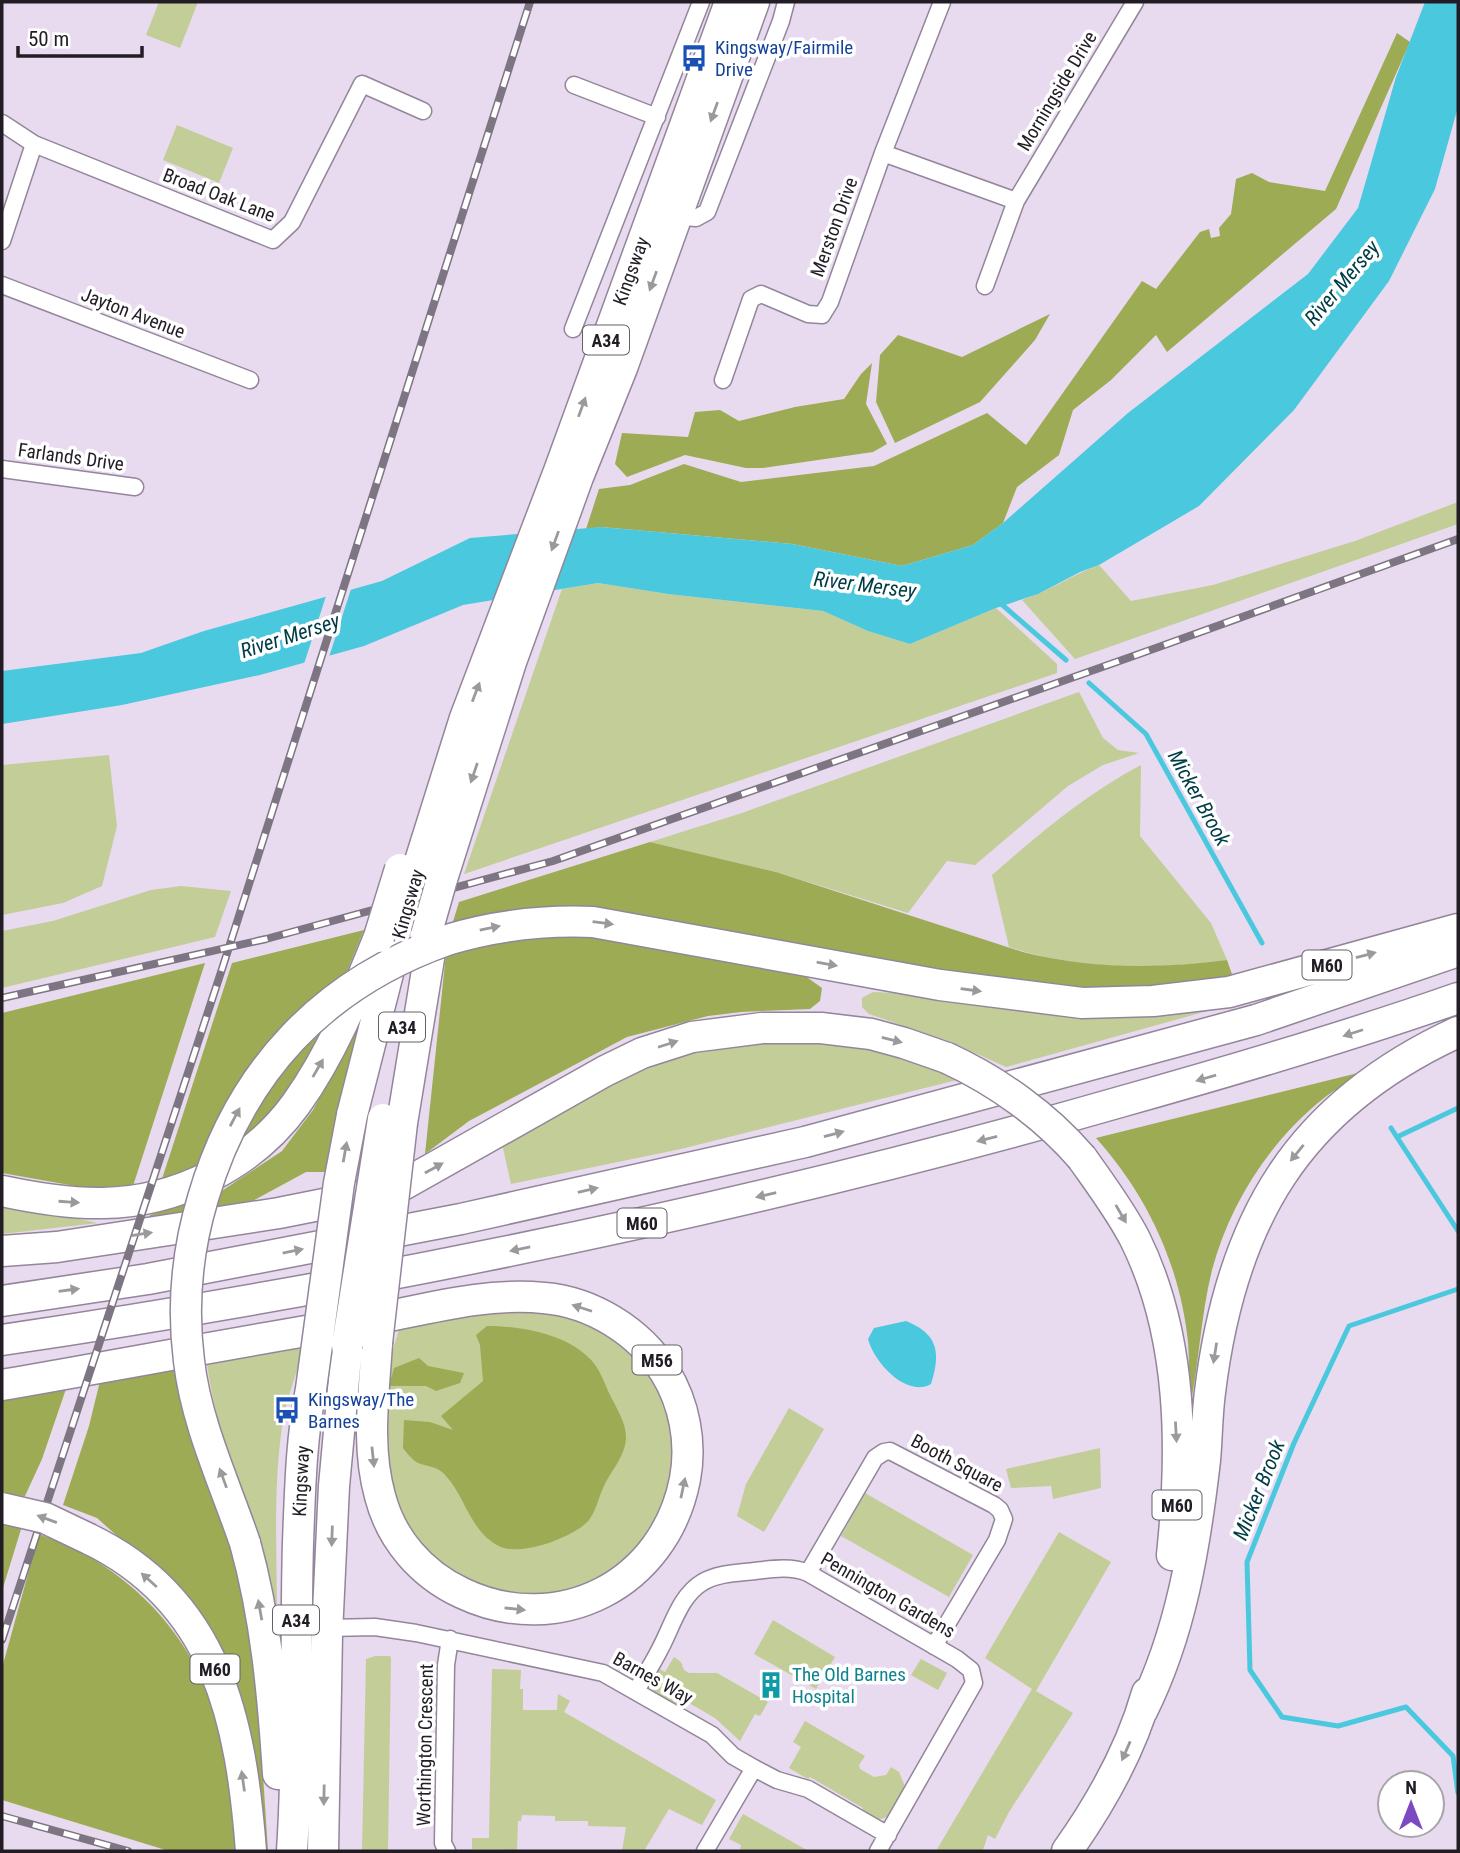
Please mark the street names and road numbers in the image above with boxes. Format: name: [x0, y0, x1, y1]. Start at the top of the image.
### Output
street label: Morningside Drive: [1012, 27, 1102, 155]
street label: Broad Oak Lane: [160, 163, 278, 227]
street label: Merston Drive: [805, 174, 863, 280]
street label: Kingsway: [608, 234, 654, 308]
street label: Jayton Avenue: [78, 283, 188, 343]
road number: A34: [583, 326, 629, 354]
street label: Farlands Drive: [17, 438, 126, 476]
street label: Kingsway: [387, 867, 429, 941]
road number: M60: [1302, 950, 1352, 980]
road number: A34: [379, 1012, 425, 1042]
road number: M60: [618, 1208, 666, 1238]
road number: M56: [632, 1345, 682, 1374]
street label: Booth Square: [907, 1429, 1007, 1497]
street label: Kingsway: [288, 1445, 314, 1517]
road number: M60: [1152, 1490, 1202, 1520]
street label: Pennington Gardens: [817, 1547, 959, 1643]
road number: A34: [273, 1605, 319, 1634]
street label: Barnes Way: [609, 1647, 697, 1709]
road number: M60: [190, 1654, 240, 1684]
street label: Worthington Crescent: [412, 1663, 438, 1827]

